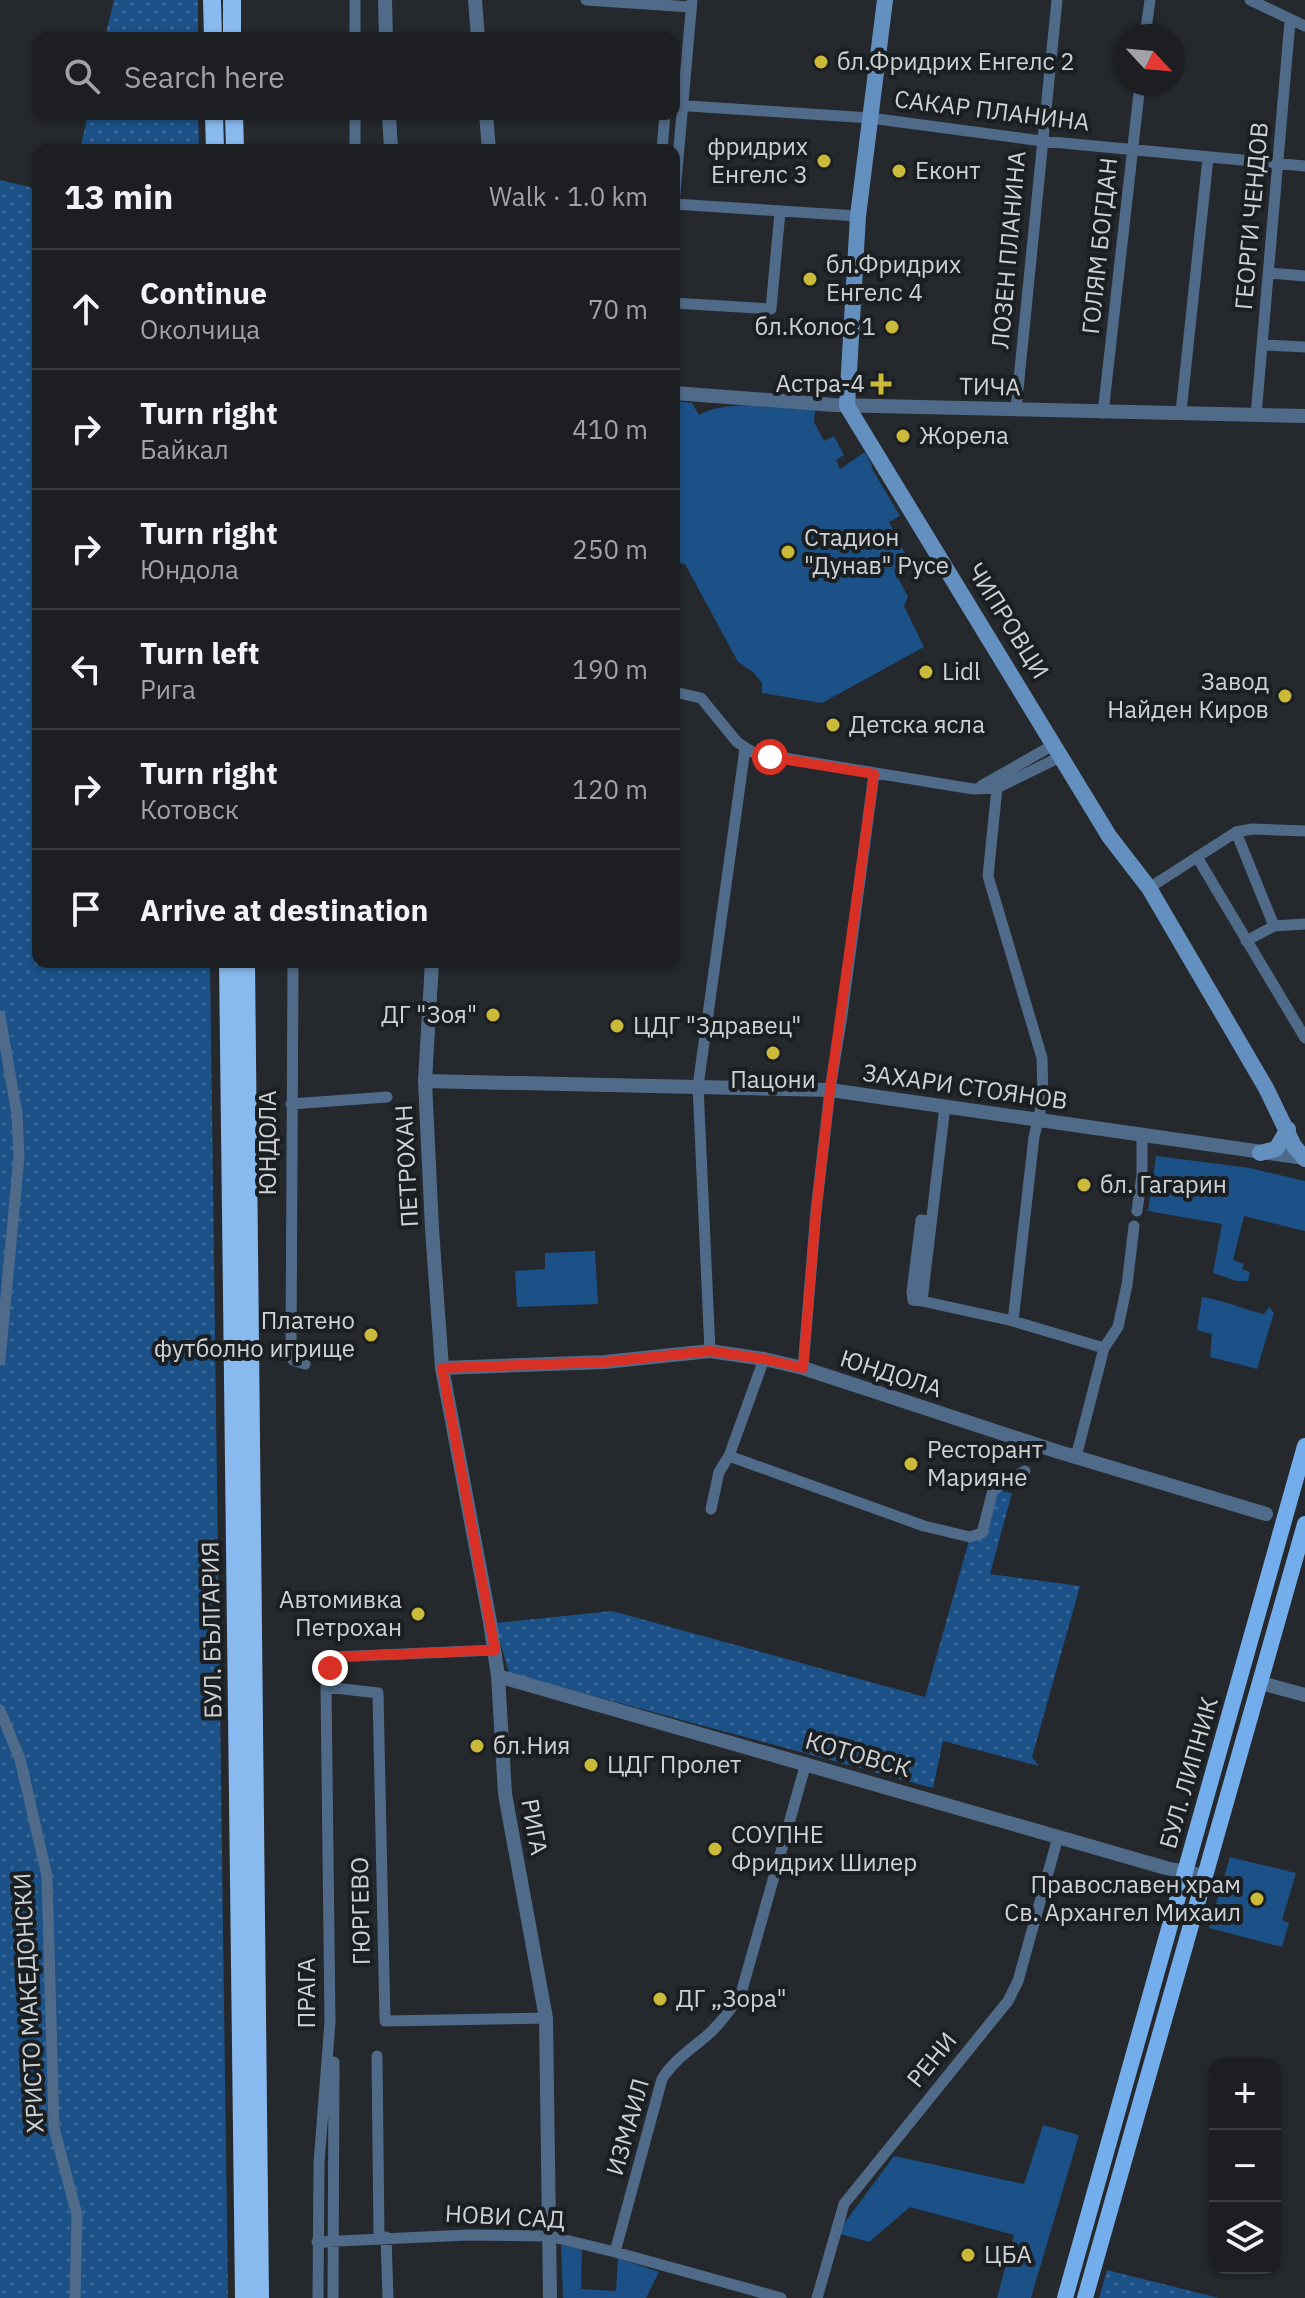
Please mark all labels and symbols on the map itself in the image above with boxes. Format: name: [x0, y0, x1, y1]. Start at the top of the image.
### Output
north arrow: [1113, 24, 1185, 96]
place label: бл.Фридрих Енгелс 2: [837, 45, 1075, 77]
marker: бл.Фридрих Енгелс 2: [812, 53, 830, 71]
street label: САКАР ПЛАНИНА: [893, 82, 1092, 138]
street label: ГЕОРГИ ЧЕНДОВ: [1227, 121, 1275, 311]
place label: фридрих Енгелс 3: [707, 130, 808, 190]
street label: ЛОЗЕН ПЛАНИНА: [983, 150, 1033, 350]
marker: фридрих Енгелс 3: [815, 152, 833, 170]
place label: Еконт: [915, 154, 981, 186]
street label: ГОЛЯМ БОГДАН: [1074, 156, 1124, 336]
marker: Еконт: [890, 162, 908, 180]
place label: бл.Фридрих Енгелс 4: [826, 248, 961, 308]
marker: бл.Фридрих Енгелс 4: [801, 270, 819, 288]
place label: бл.Колос 1: [755, 310, 876, 342]
marker: бл.Колос 1: [883, 318, 901, 336]
place label: Астра-4: [776, 367, 865, 399]
street label: ТИЧА: [959, 369, 1021, 403]
marker: Астра-4: [872, 375, 890, 393]
place label: Жорела: [919, 419, 1009, 451]
marker: Жорела: [894, 427, 912, 445]
place label: Стадион "Дунав" Русе: [804, 521, 949, 581]
marker: Стадион "Дунав" Русе: [779, 543, 797, 561]
street label: ЧИПРОВЦИ: [961, 557, 1057, 684]
place label: Lidl: [942, 655, 980, 687]
marker: Lidl: [917, 663, 935, 681]
place label: Завод Найден Киров: [1107, 665, 1269, 725]
marker: Завод Найден Киров: [1276, 687, 1294, 705]
place label: Детска ясла: [849, 708, 985, 740]
marker: Детска ясла: [824, 716, 842, 734]
route start: [752, 739, 788, 775]
place label: ДГ "Зоя": [381, 998, 477, 1030]
marker: ДГ "Зоя": [484, 1006, 502, 1024]
place label: ЦДГ "Здравец": [633, 1009, 801, 1041]
marker: ЦДГ "Здравец": [608, 1017, 626, 1035]
marker: Пацони: [764, 1044, 782, 1062]
street label: ЗАХАРИ СТОЯНОВ: [860, 1056, 1070, 1116]
place label: Пацони: [730, 1063, 816, 1095]
street label: ЮНДОЛА: [251, 1090, 283, 1196]
street label: ПЕТРОХАН: [387, 1104, 425, 1228]
place label: бл. Гагарин: [1100, 1168, 1227, 1200]
marker: бл. Гагарин: [1075, 1176, 1093, 1194]
place label: Платено футболно игрище: [154, 1304, 355, 1364]
marker: Платено футболно игрище: [362, 1326, 380, 1344]
street label: ЮНДОЛА: [836, 1342, 946, 1405]
place label: Ресторант Марияне: [927, 1433, 1043, 1493]
marker: Ресторант Марияне: [902, 1455, 920, 1473]
street label: БУЛ. БЪЛГАРИЯ: [193, 1541, 229, 1719]
place label: Автомивка Петрохан: [279, 1583, 402, 1643]
marker: Автомивка Петрохан: [409, 1605, 427, 1623]
route end: [312, 1650, 348, 1686]
street label: БУЛ. ЛИПНИК: [1151, 1693, 1225, 1852]
street label: КОТОВСК: [802, 1724, 915, 1784]
place label: бл.Ния: [493, 1729, 570, 1761]
marker: бл.Ния: [468, 1737, 486, 1755]
place label: ЦДГ Пролет: [607, 1748, 741, 1780]
marker: ЦДГ Пролет: [582, 1756, 600, 1774]
street label: РИГА: [514, 1796, 556, 1858]
place label: СОУПНЕ Фридрих Шилер: [731, 1818, 917, 1878]
marker: СОУПНЕ Фридрих Шилер: [706, 1840, 724, 1858]
street label: ГЮРГЕВО: [343, 1857, 377, 1965]
place label: Православен храм Св. Архангел Михаил: [1004, 1868, 1241, 1928]
street label: ХРИСТО МАКЕДОНСКИ: [5, 1872, 51, 2134]
marker: Православен храм Св. Архангел Михаил: [1248, 1890, 1266, 1908]
street label: ПРАГА: [290, 1958, 322, 2028]
place label: ДГ „Зора": [676, 1982, 786, 2014]
marker: ДГ „Зора": [651, 1990, 669, 2008]
street label: РЕНИ: [899, 2025, 963, 2094]
street label: ИЗМАИЛ: [598, 2075, 656, 2179]
street label: НОВИ САД: [444, 2197, 566, 2235]
place label: ЦБА: [984, 2238, 1032, 2270]
marker: ЦБА: [959, 2246, 977, 2264]

